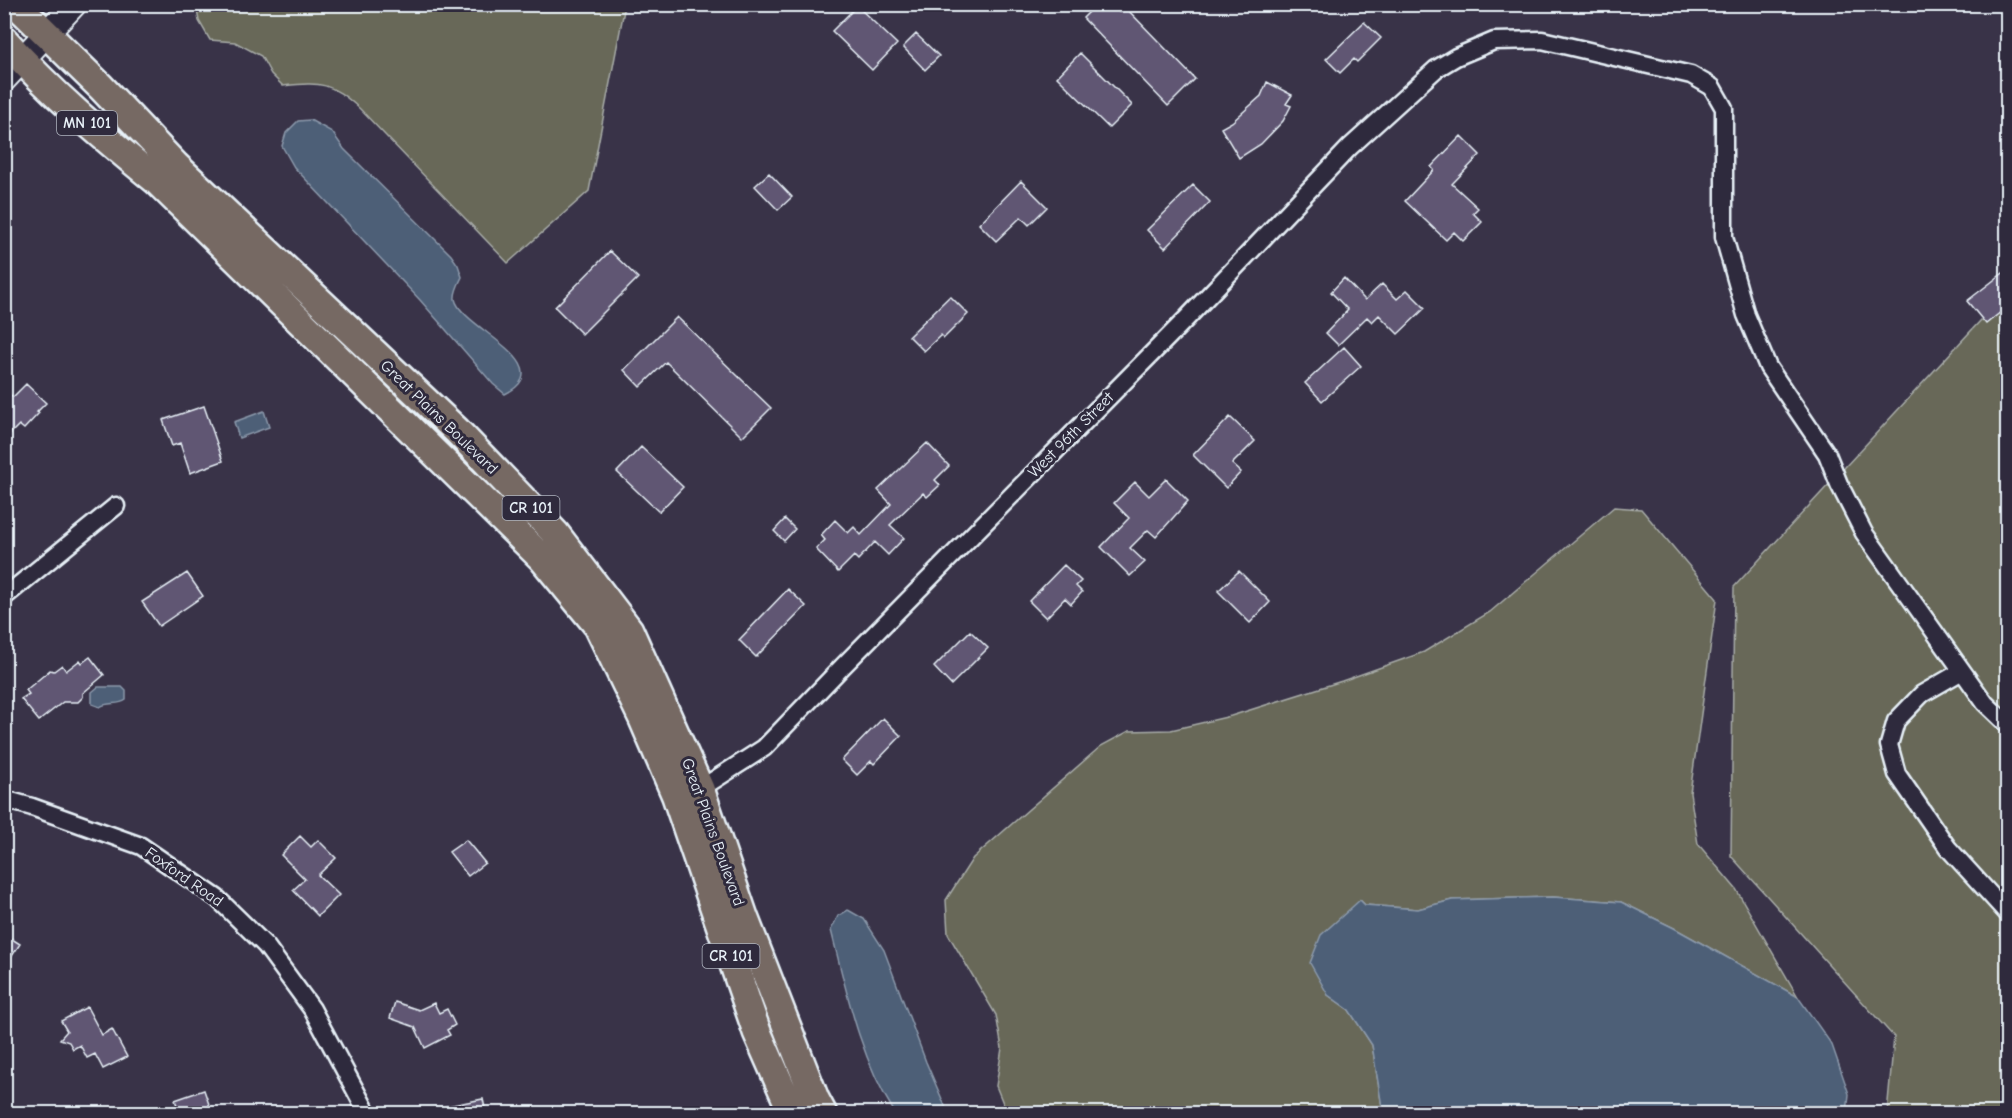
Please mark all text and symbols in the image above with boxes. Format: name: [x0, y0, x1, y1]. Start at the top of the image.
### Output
road number: MN 101: [57, 111, 117, 135]
street label: Great Plains Boulevard: [377, 356, 501, 478]
street label: West 96th Street: [1025, 388, 1118, 481]
road number: CR 101: [502, 496, 560, 520]
street label: Great Plains Boulevard: [678, 756, 748, 908]
street label: Foxford Road: [142, 844, 226, 910]
road number: CR 101: [702, 944, 760, 968]

